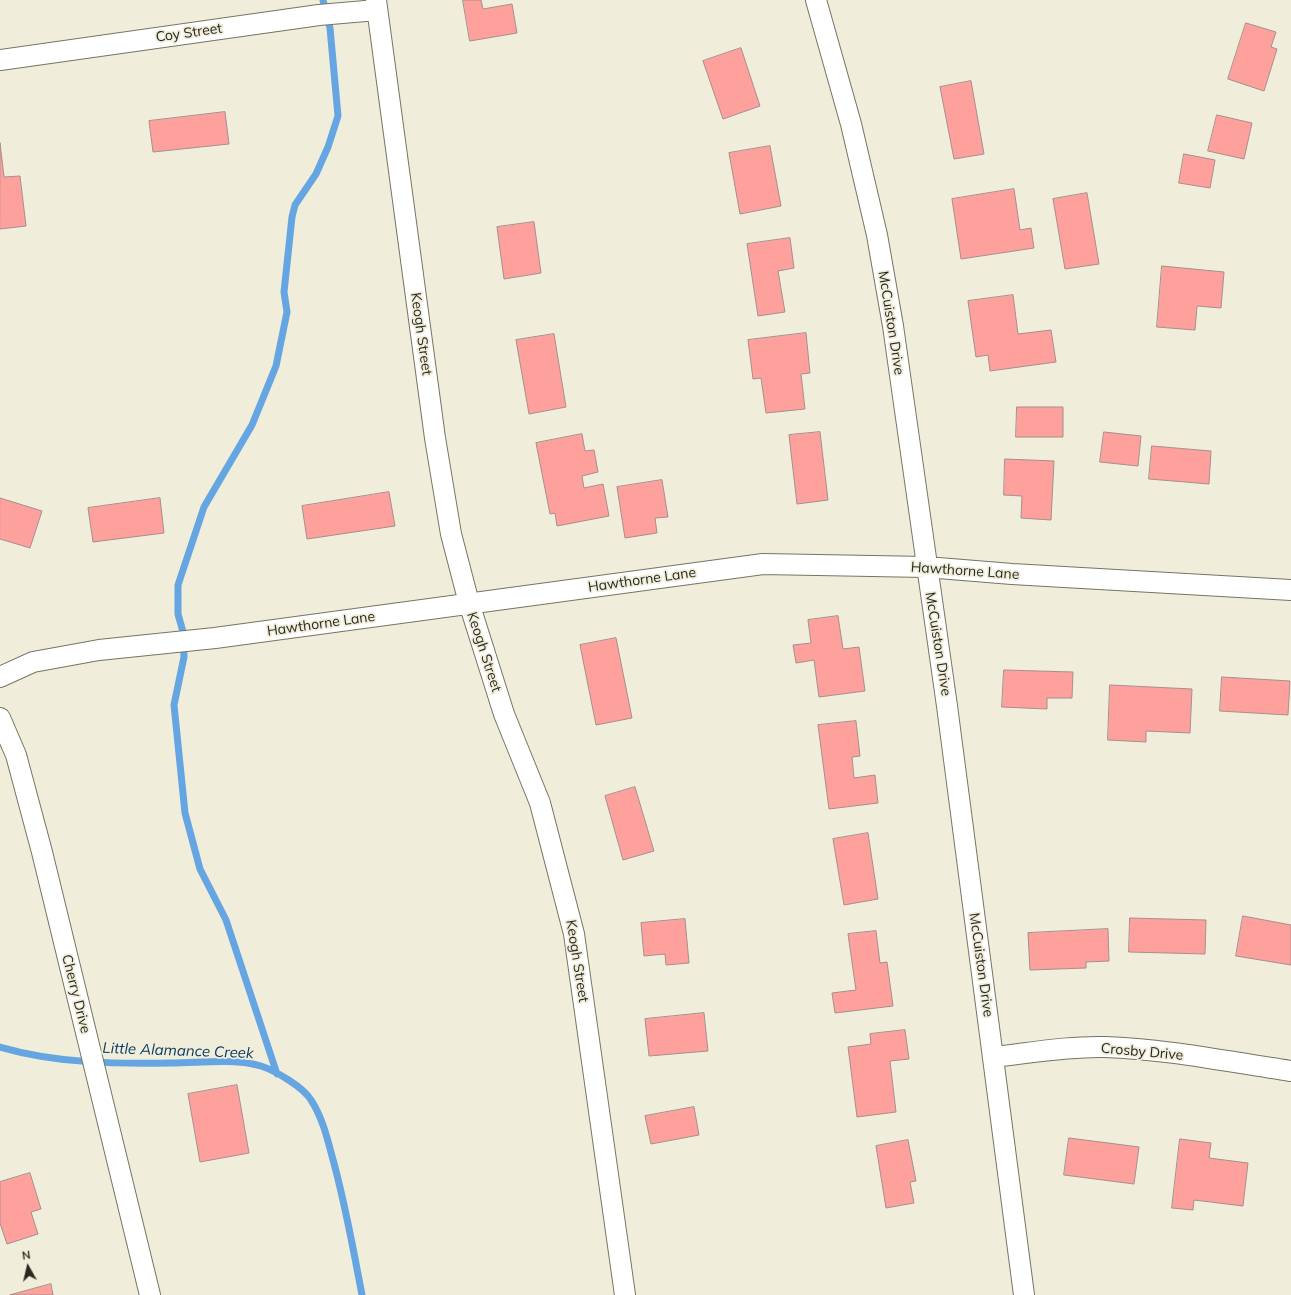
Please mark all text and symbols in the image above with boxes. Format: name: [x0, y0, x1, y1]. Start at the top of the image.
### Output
street label: Coy Street: [155, 20, 223, 46]
street label: McCuiston Drive: [874, 270, 908, 376]
street label: Keogh Street: [407, 292, 435, 376]
street label: Hawthorne Lane: [910, 559, 1020, 583]
street label: Hawthorne Lane: [587, 564, 697, 596]
street label: McCuiston Drive: [921, 591, 955, 697]
street label: Hawthorne Lane: [266, 608, 376, 640]
street label: Keogh Street: [463, 610, 505, 694]
street label: McCuiston Drive: [965, 912, 997, 1018]
street label: Keogh Street: [562, 919, 592, 1003]
street label: Cherry Drive: [58, 953, 94, 1035]
water label: Little Alamance Creek: [102, 1039, 254, 1063]
street label: Crosby Drive: [1100, 1040, 1184, 1064]
north arrow: [8, 1247, 48, 1287]
text: N: [21, 1248, 31, 1263]

